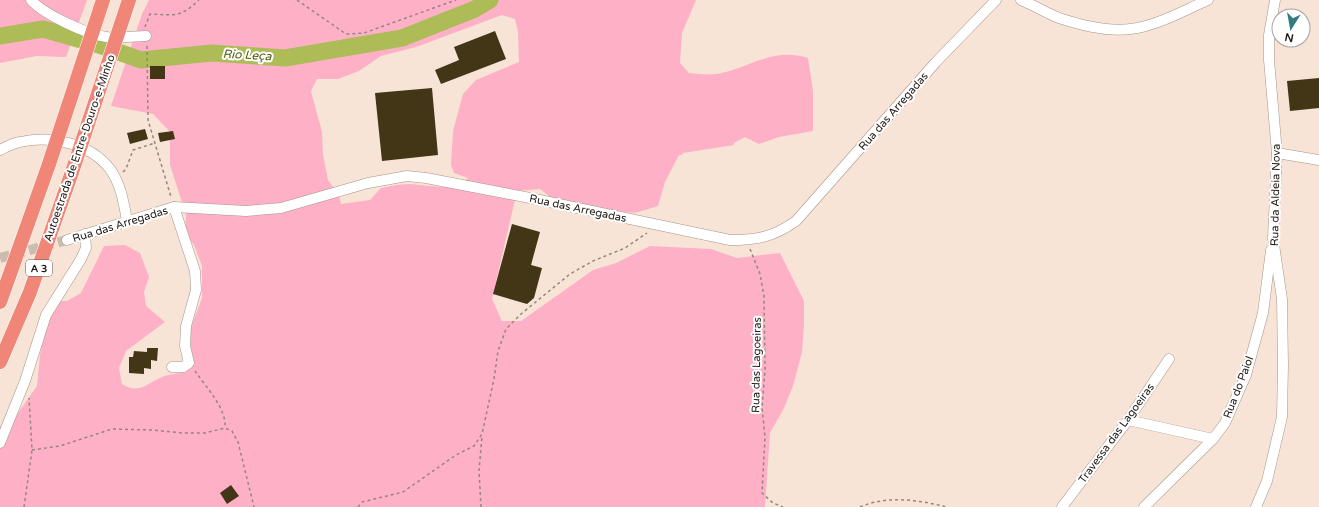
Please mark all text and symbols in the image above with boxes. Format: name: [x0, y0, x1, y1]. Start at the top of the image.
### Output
north arrow: [1271, 8, 1311, 48]
text: N: [1284, 30, 1295, 45]
water label: Rio Leça: [222, 47, 272, 63]
street label: Autoestrada de Entre-Douro-e-Minho: [41, 53, 118, 243]
street label: Rua das Arregadas: [856, 70, 931, 153]
street label: Rua da Aldeia Nova: [1268, 144, 1283, 246]
street label: Rua das Arregadas: [528, 192, 628, 225]
street label: Rua das Arregadas: [71, 204, 169, 245]
road number: A 3: [26, 260, 52, 276]
street label: Rua das Lagoeiras: [749, 317, 764, 413]
street label: Rua do Paiol: [1221, 354, 1256, 420]
street label: Travessa das Lagoeiras: [1076, 381, 1157, 486]

